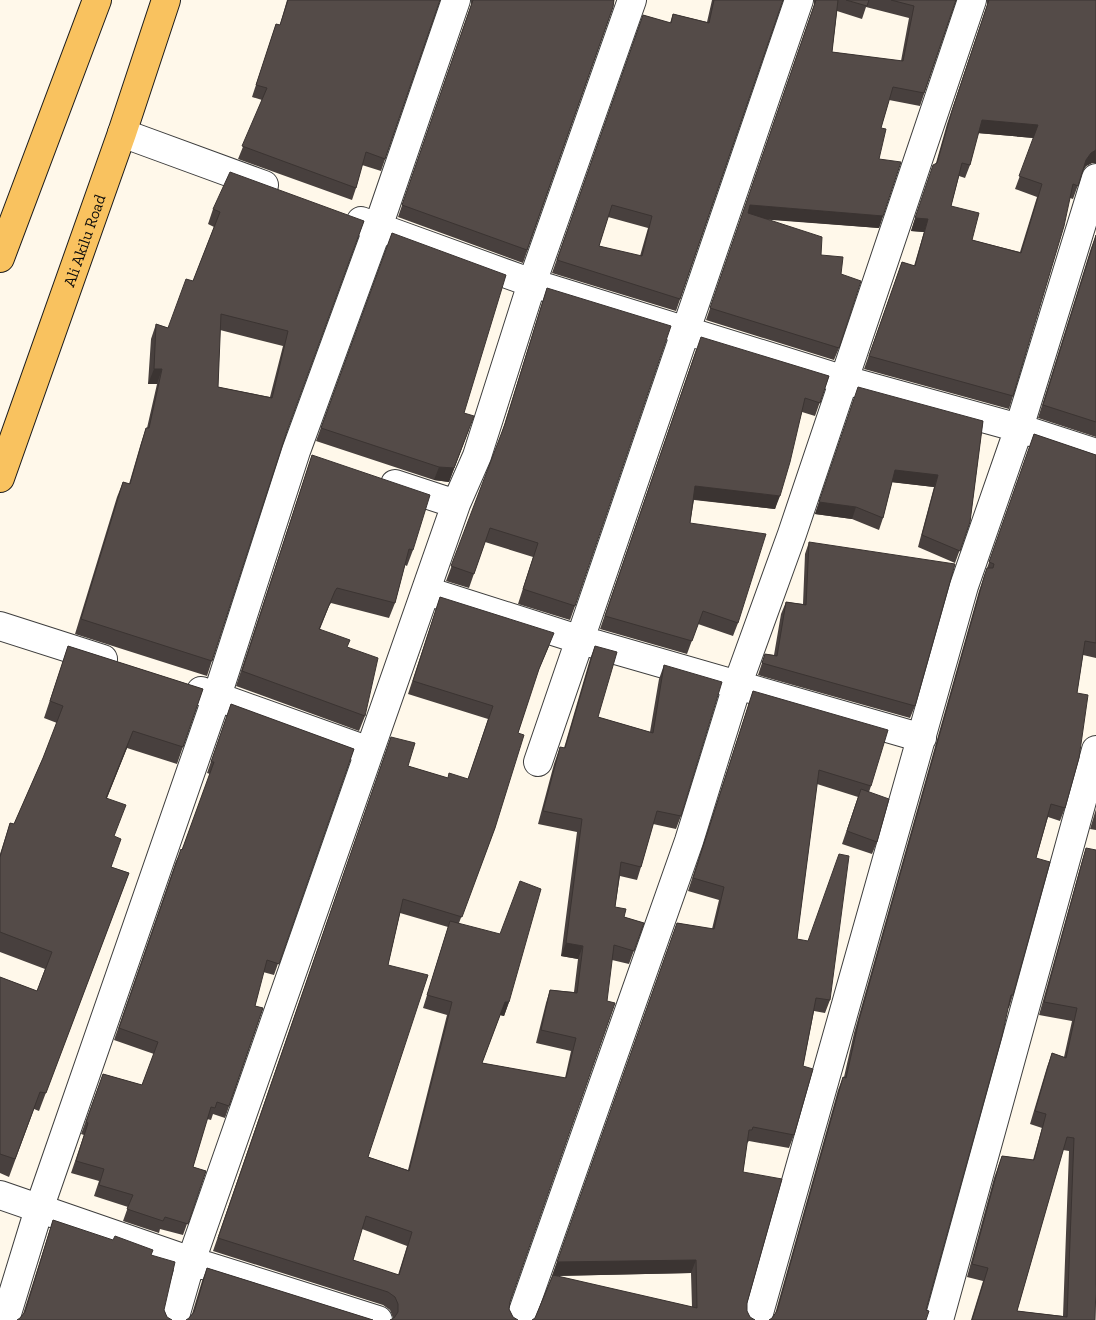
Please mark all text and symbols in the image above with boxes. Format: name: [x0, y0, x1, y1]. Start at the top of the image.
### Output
street label: Ali Akilu Road: [59, 192, 110, 289]

